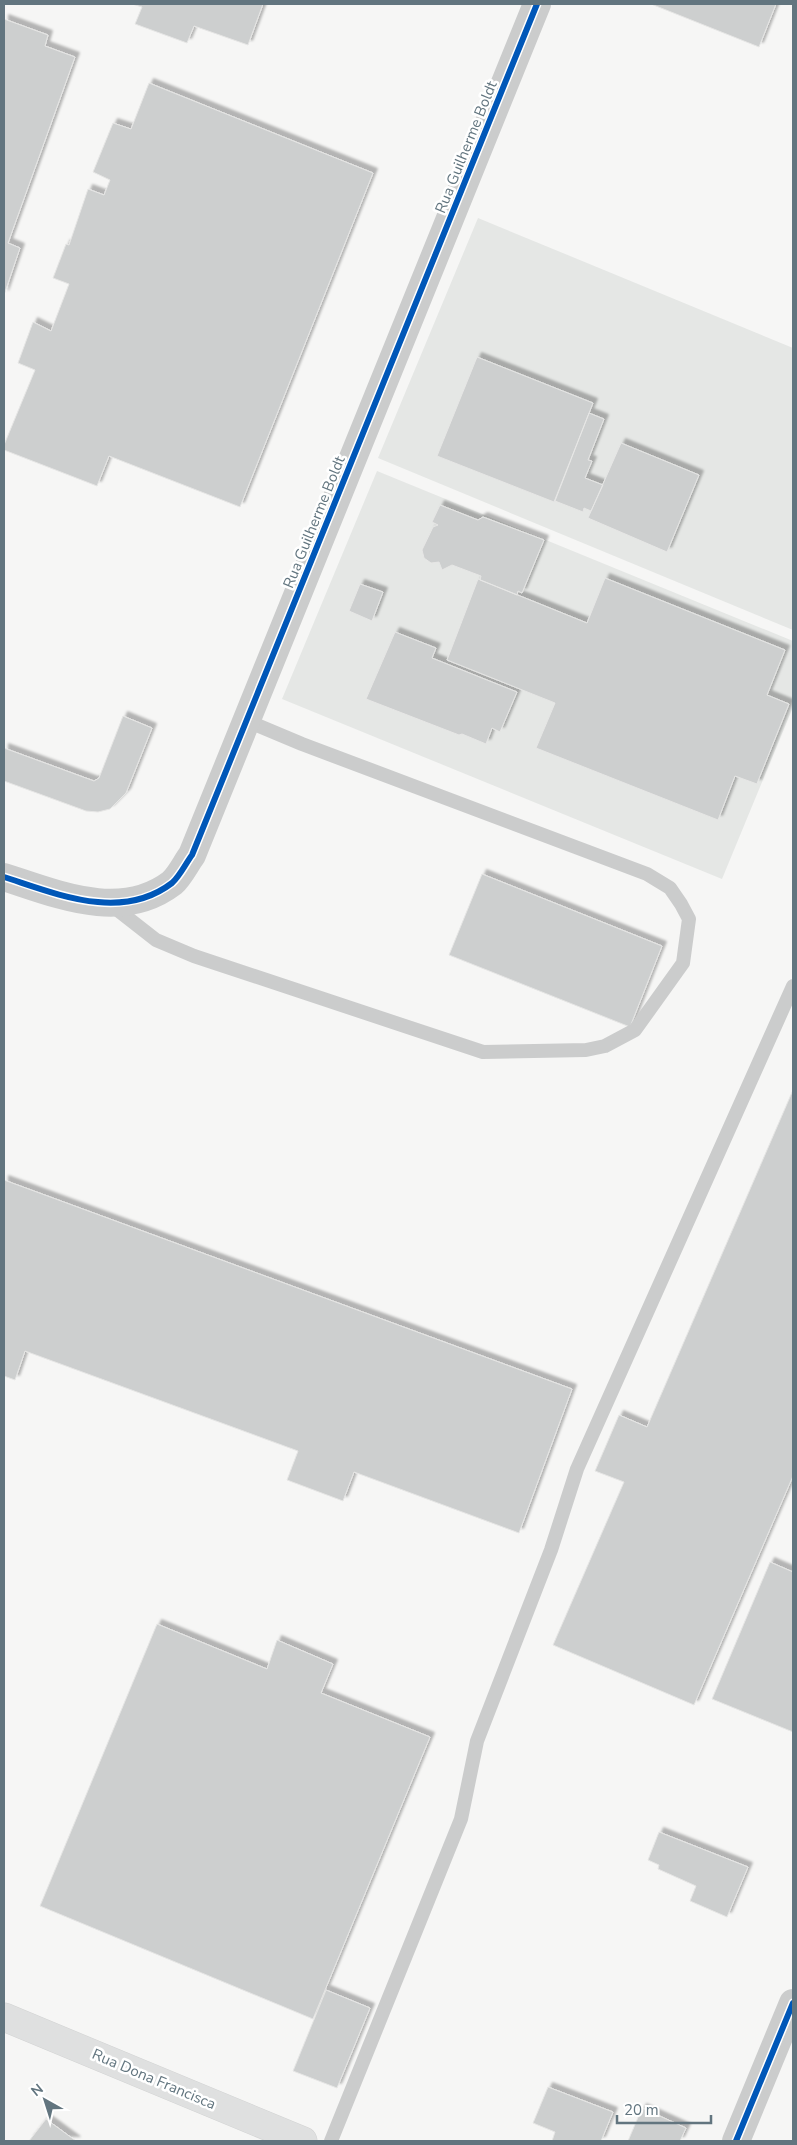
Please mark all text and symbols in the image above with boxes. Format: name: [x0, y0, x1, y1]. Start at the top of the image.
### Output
street label: Rua Guilherme Boldt: [430, 77, 502, 216]
street label: Rua Guilherme Boldt: [278, 452, 350, 591]
street label: Rua Dona Francisca: [89, 2044, 219, 2114]
north arrow: [20, 2075, 70, 2125]
text: N: [27, 2080, 47, 2101]
scale bar: [617, 2092, 711, 2124]
text: 20 m: [624, 2100, 659, 2120]

